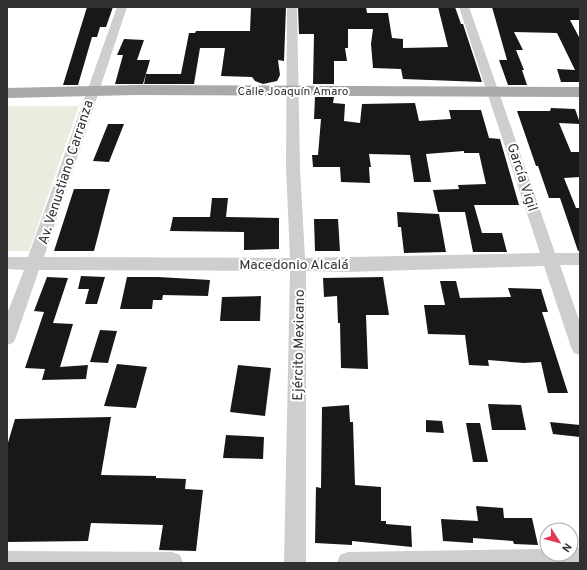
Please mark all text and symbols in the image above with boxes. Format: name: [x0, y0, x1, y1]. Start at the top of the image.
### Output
street label: Calle Joaquín Amaro: [237, 84, 349, 100]
street label: Av. Venustiano Carranza: [35, 98, 98, 247]
street label: García Vigil: [503, 141, 541, 214]
street label: Macedonio Alcalá: [239, 257, 349, 274]
street label: Ejército Mexicano: [290, 289, 309, 401]
north arrow: [539, 522, 579, 562]
text: N: [558, 540, 574, 555]

